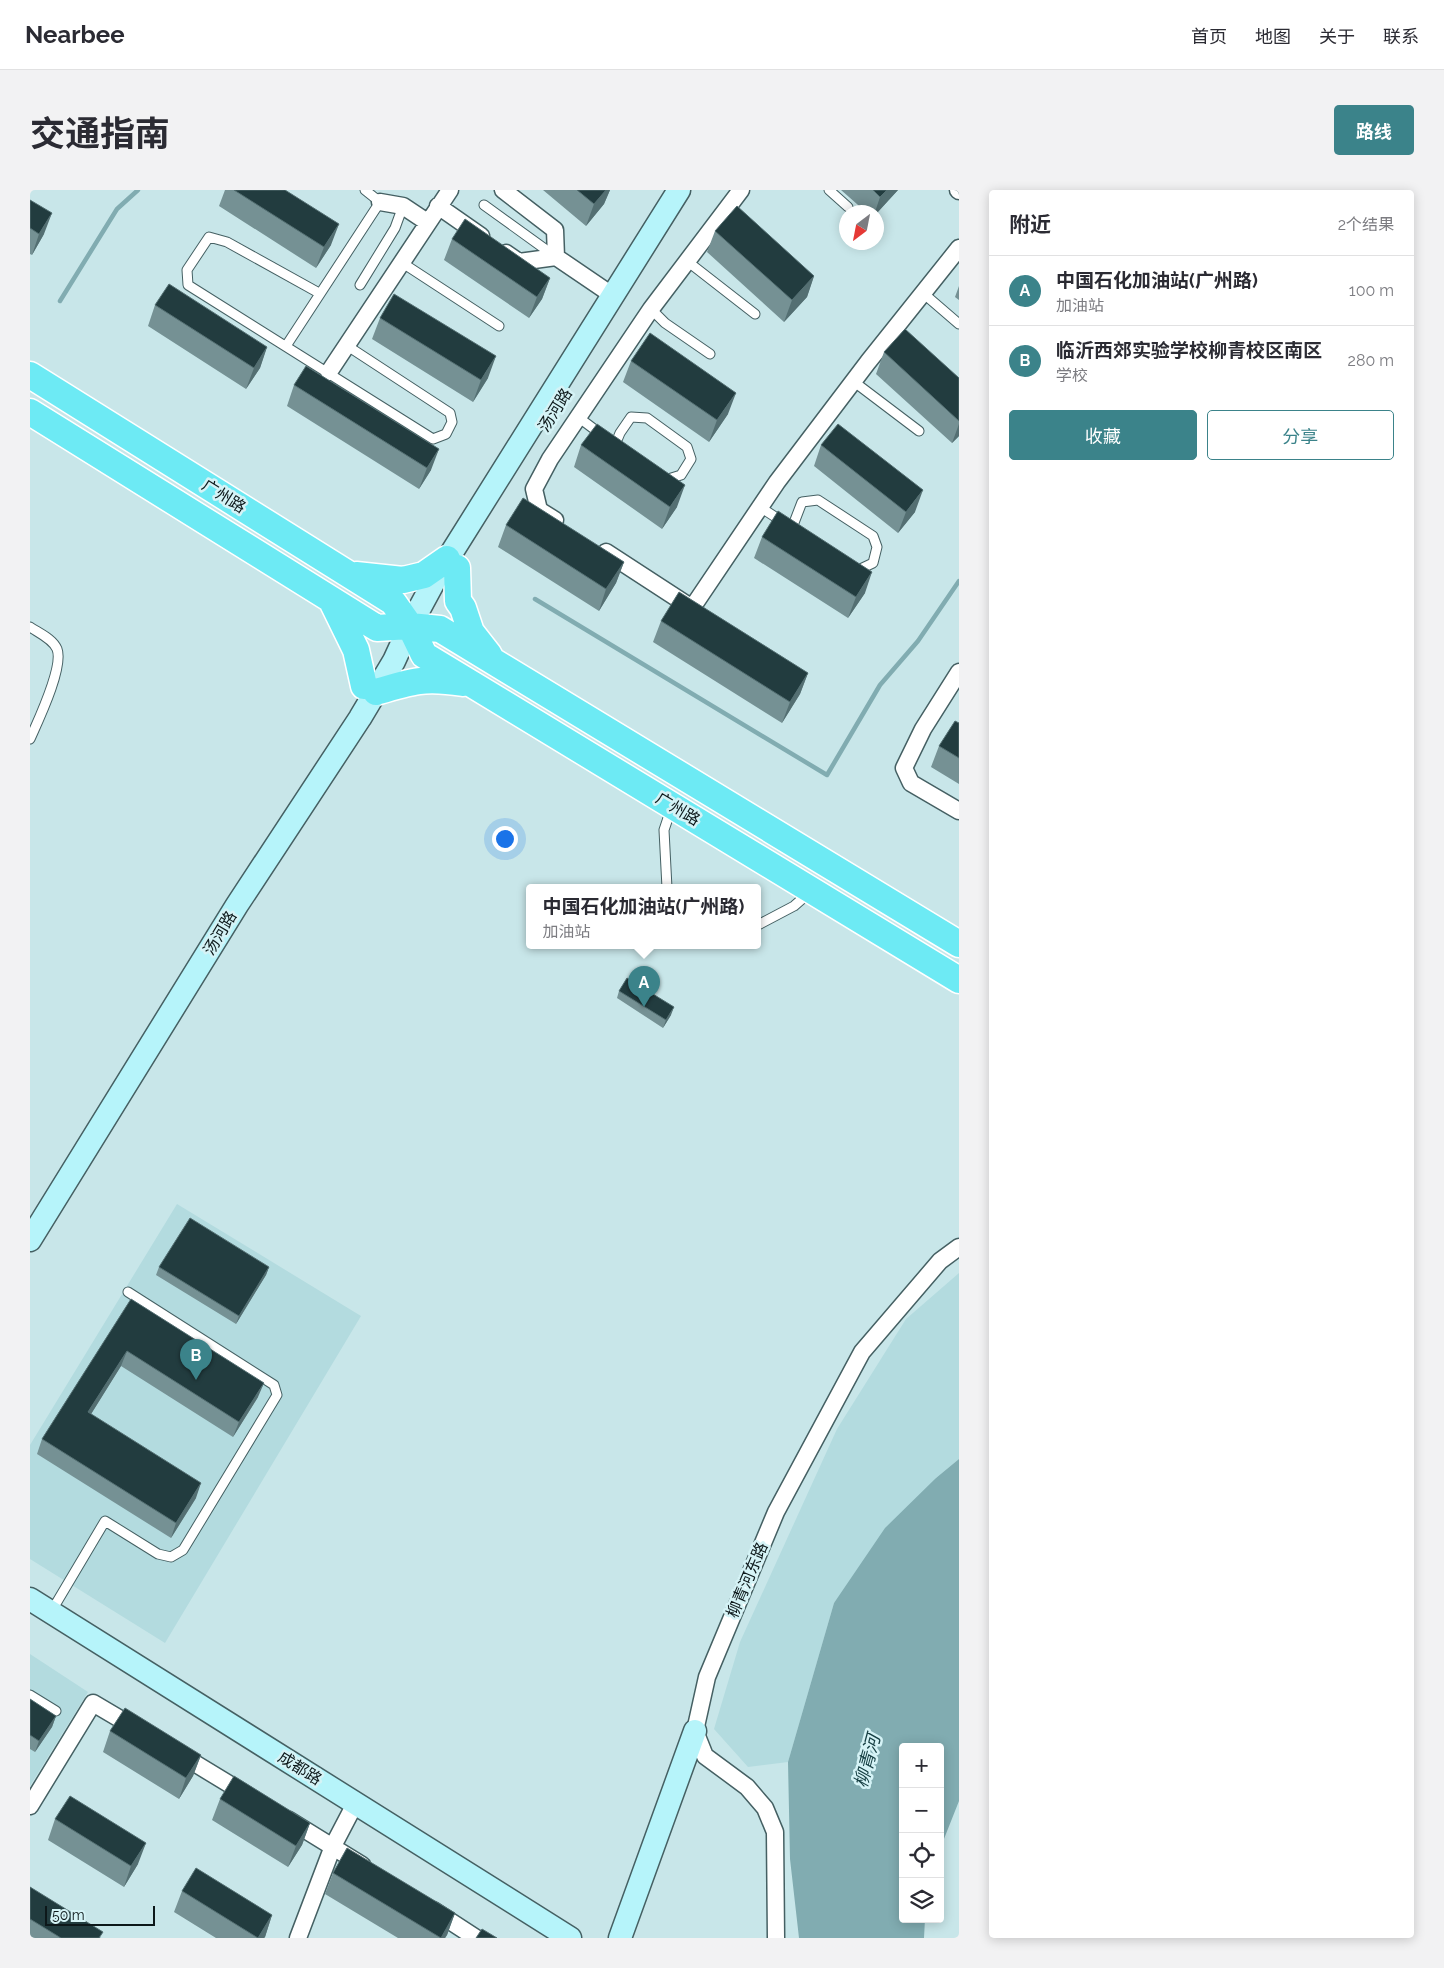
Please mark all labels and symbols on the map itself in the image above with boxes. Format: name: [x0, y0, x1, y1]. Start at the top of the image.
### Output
north arrow: [839, 205, 884, 250]
street label: 汤河路: [534, 385, 576, 435]
street label: 广州路: [199, 475, 249, 517]
street label: 广州路: [653, 788, 703, 830]
your location: [492, 826, 518, 852]
street label: 汤河路: [199, 908, 241, 958]
pin: A: [628, 966, 660, 1007]
pin: B: [180, 1339, 212, 1380]
street label: 柳青河东路: [723, 1539, 771, 1621]
water label: 柳青河: [850, 1729, 885, 1790]
street label: 成都路: [275, 1747, 325, 1789]
scale bar: [45, 1903, 155, 1926]

